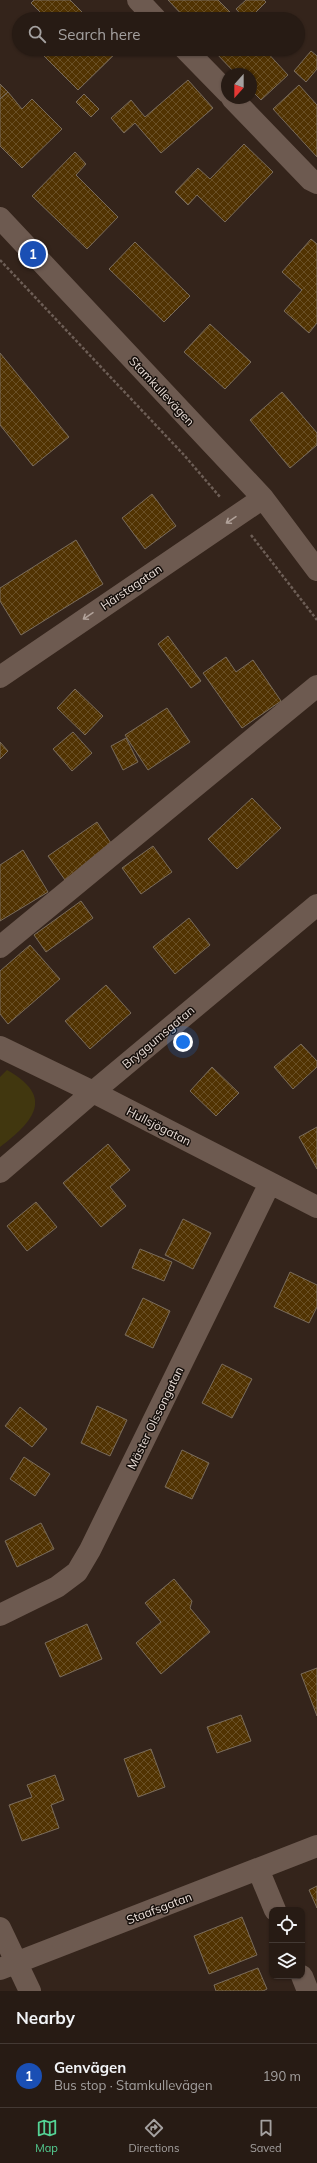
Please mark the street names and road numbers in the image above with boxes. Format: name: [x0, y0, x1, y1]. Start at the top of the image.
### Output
street label: Stamkullevägen: [126, 353, 198, 429]
street label: Härstagatan: [97, 561, 165, 613]
street label: Bryggumsgatan: [119, 1002, 197, 1072]
street label: Hullsjögatan: [124, 1103, 194, 1149]
street label: Mäster Olssongatan: [124, 1364, 186, 1472]
street label: Staafsgatan: [124, 1889, 194, 1927]

